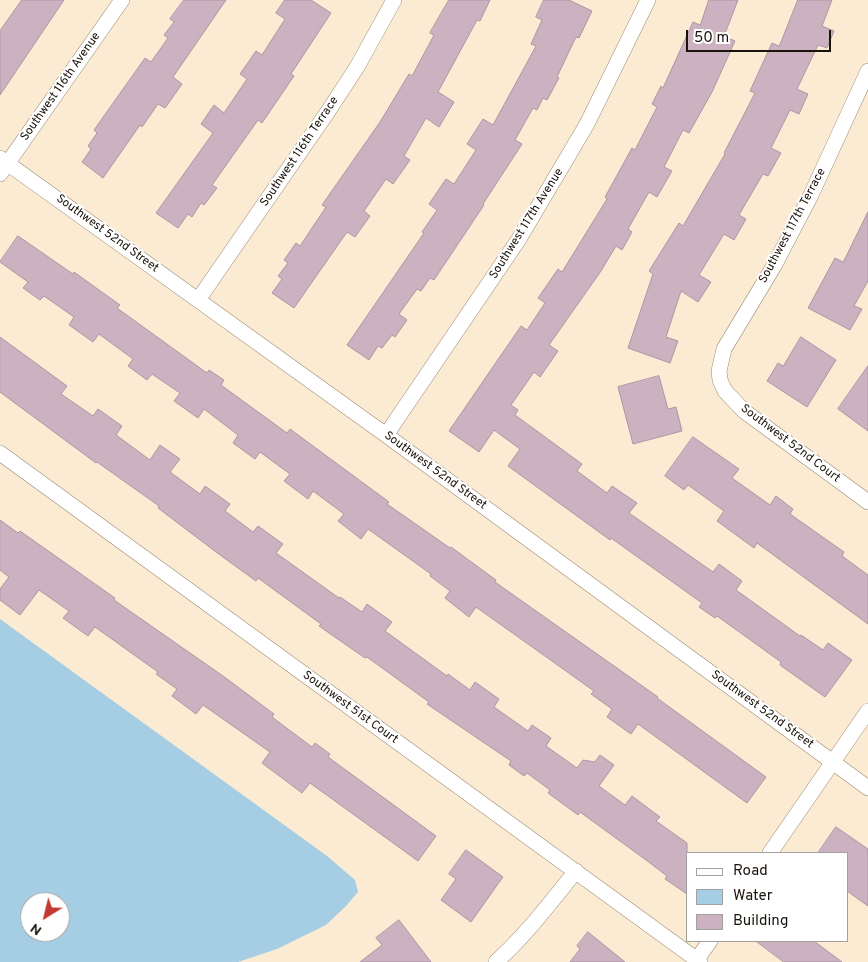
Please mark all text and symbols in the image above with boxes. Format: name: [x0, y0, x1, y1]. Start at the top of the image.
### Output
scale bar: [688, 20, 833, 52]
text: 50 m: [694, 29, 729, 48]
street label: Southwest 116th Avenue: [18, 30, 104, 144]
street label: Southwest 116th Terrace: [258, 94, 342, 210]
street label: Southwest 117th Avenue: [487, 166, 567, 282]
street label: Southwest 117th Terrace: [757, 166, 829, 286]
street label: Southwest 52nd Street: [53, 192, 161, 276]
street label: Southwest 52nd Court: [737, 402, 843, 486]
street label: Southwest 52nd Street: [381, 429, 489, 513]
street label: Southwest 52nd Street: [708, 668, 816, 752]
street label: Southwest 51st Court: [300, 669, 400, 747]
legend: [686, 852, 848, 942]
text: Road: [733, 862, 768, 881]
text: Water: [733, 887, 772, 906]
north arrow: [20, 892, 70, 942]
text: Building: [733, 912, 788, 931]
text: N: [27, 919, 46, 939]

